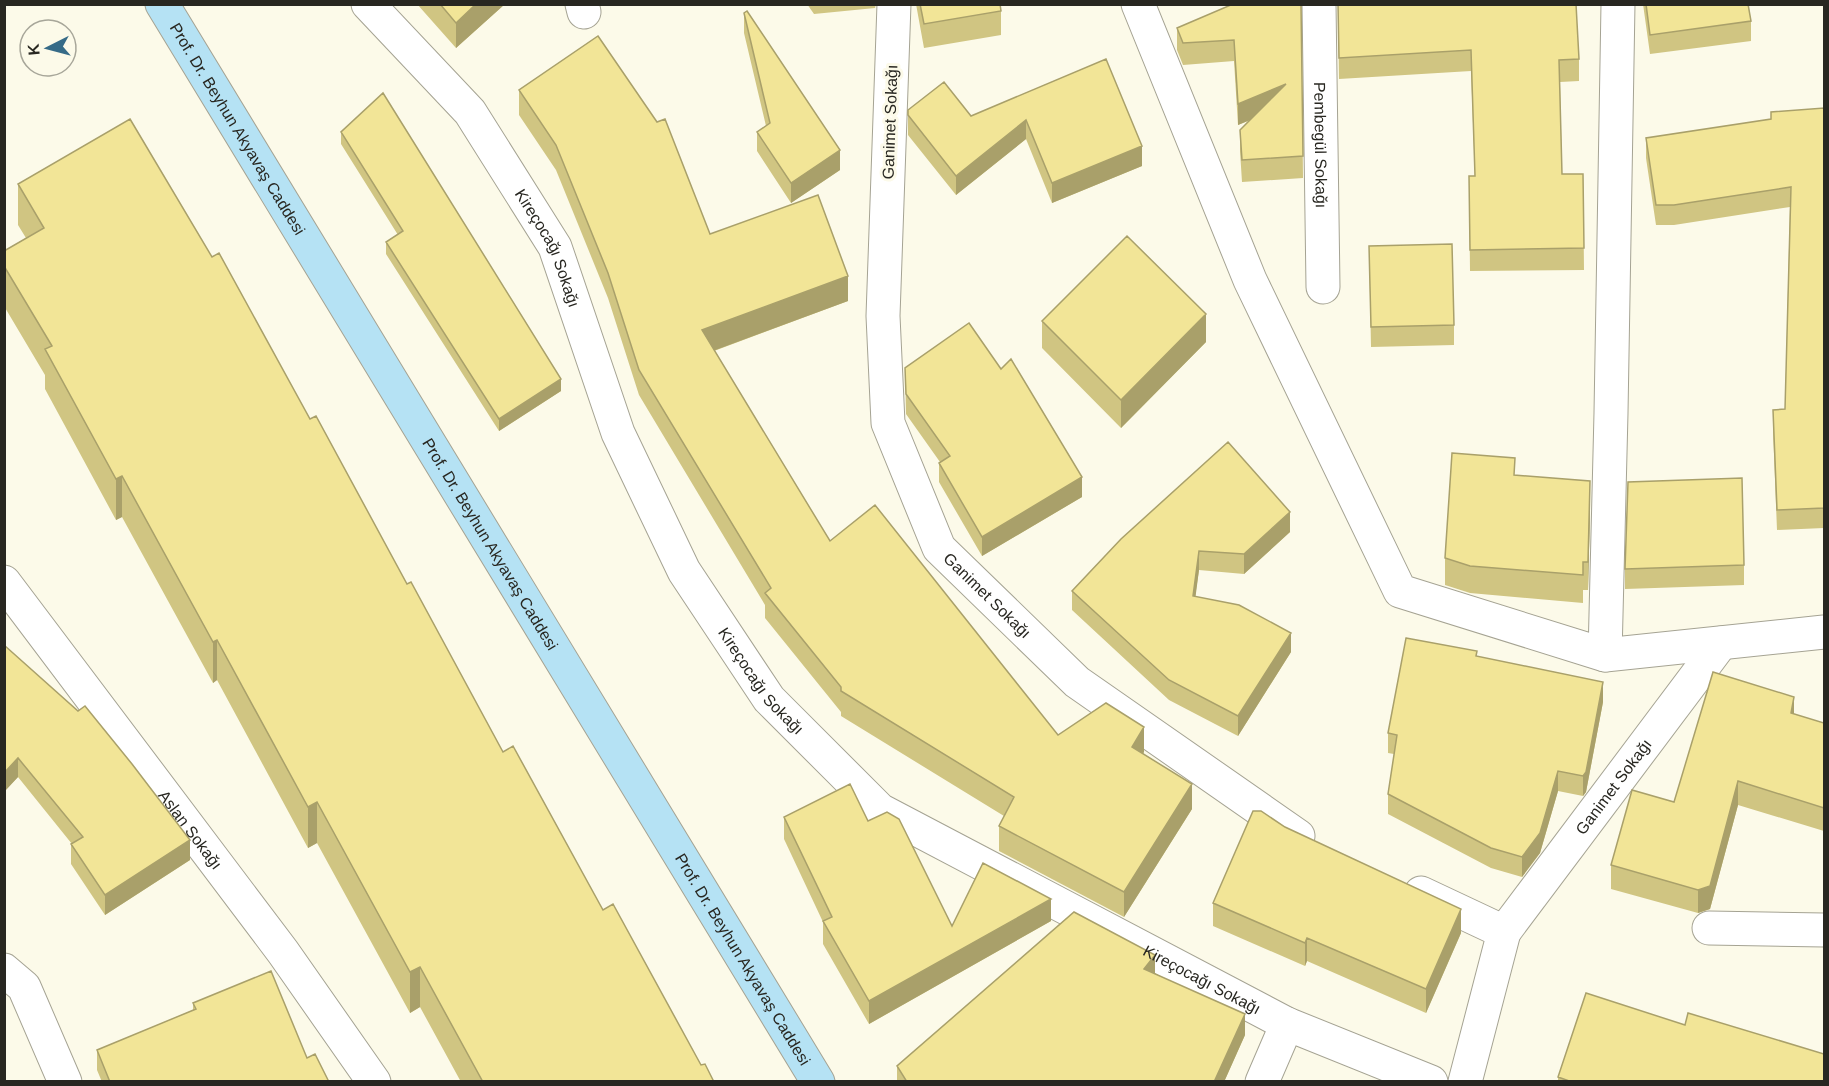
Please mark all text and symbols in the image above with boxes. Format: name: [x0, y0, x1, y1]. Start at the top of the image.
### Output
north arrow: [18, 18, 78, 78]
street label: Prof. Dr. Beyhun Akyavaş Caddesi: [167, 20, 309, 238]
text: K: [24, 42, 43, 56]
street label: Ganimet Sokağı: [880, 64, 900, 180]
street label: Pembegül Sokağı: [1312, 82, 1330, 208]
street label: Kireçocağı Sokağı: [512, 186, 583, 309]
street label: Prof. Dr. Beyhun Akyavaş Caddesi: [420, 435, 561, 653]
street label: Ganimet Sokağı: [940, 549, 1035, 641]
street label: Kireçocağı Sokağı: [715, 624, 807, 737]
street label: Ganimet Sokağı: [1572, 735, 1655, 837]
street label: Aslan Sokağı: [155, 787, 226, 872]
street label: Prof. Dr. Beyhun Akyavaş Caddesi: [672, 850, 814, 1068]
street label: Kireçocağı Sokağı: [1141, 942, 1264, 1017]

